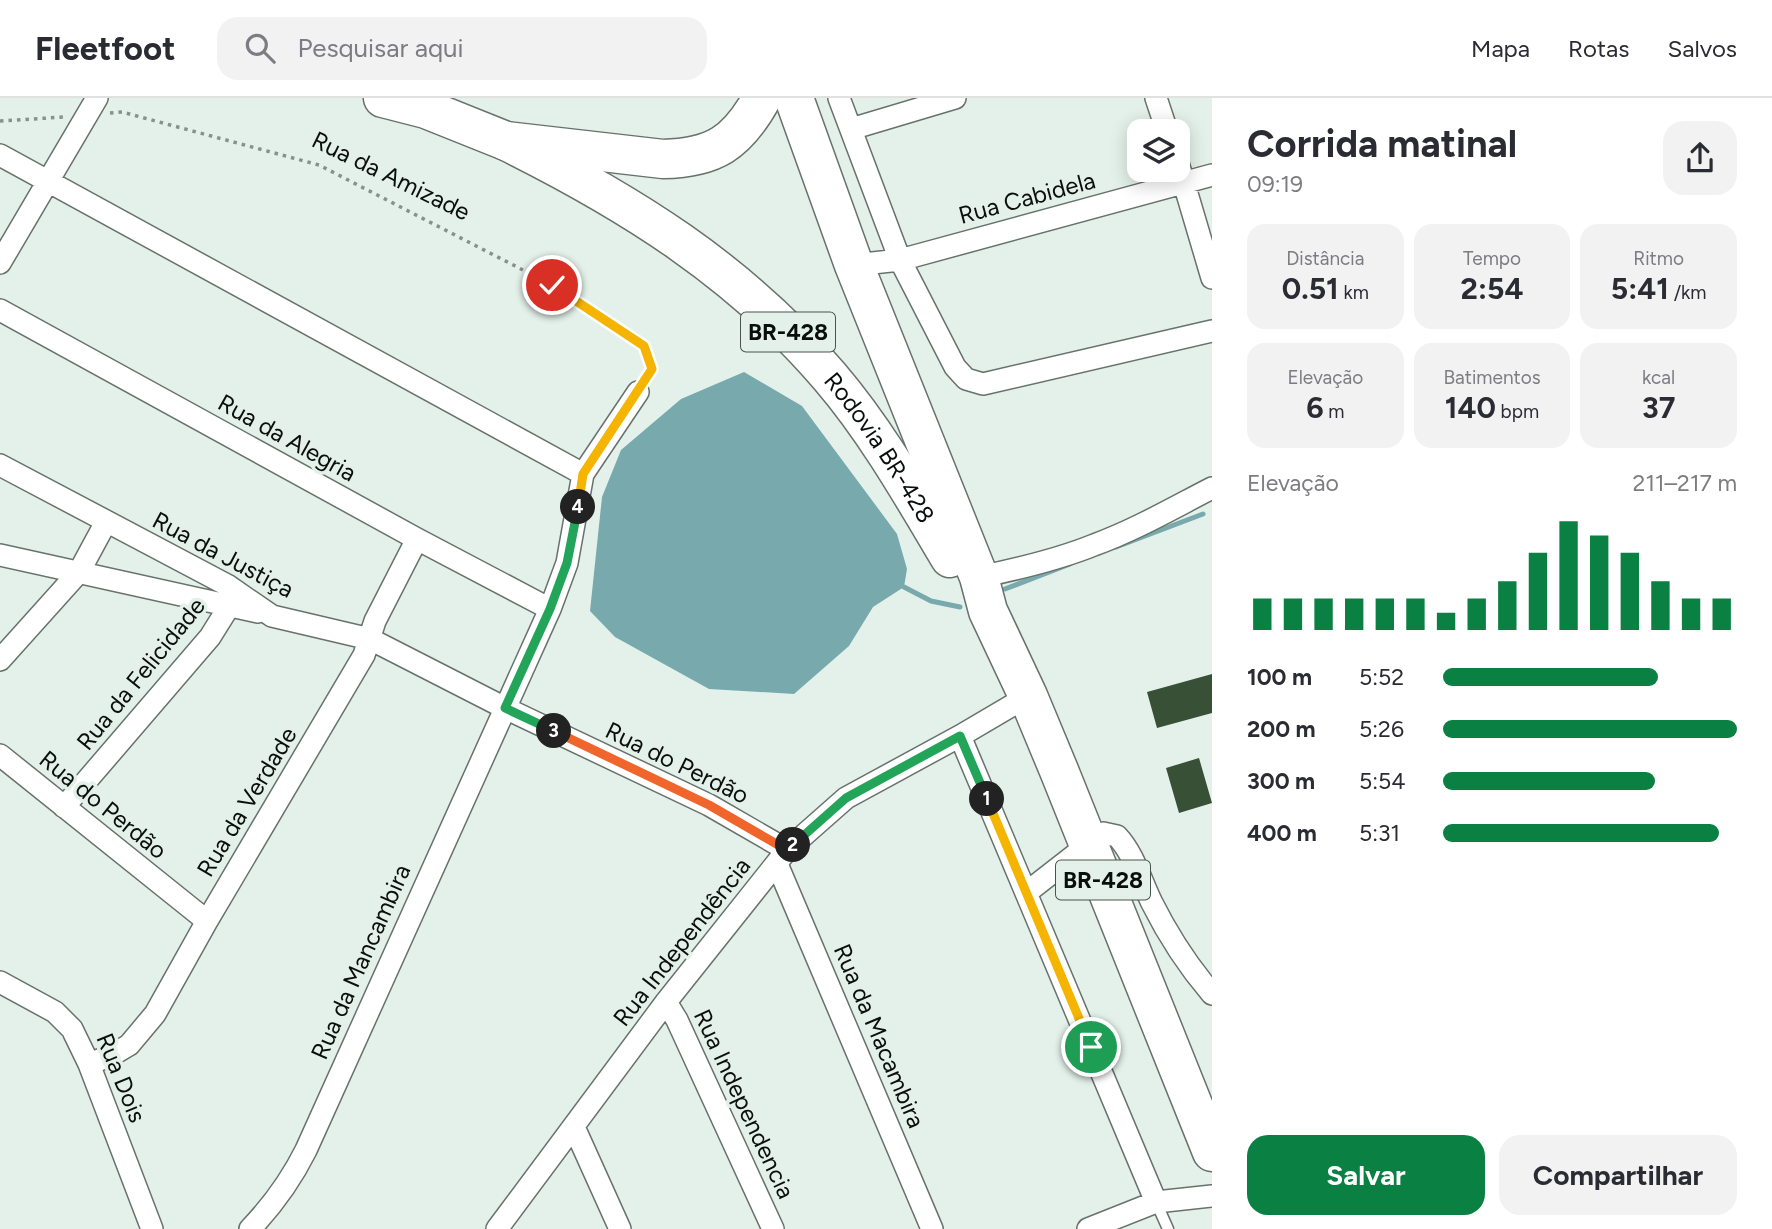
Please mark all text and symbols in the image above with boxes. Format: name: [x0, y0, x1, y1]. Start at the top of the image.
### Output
search box: [217, 17, 707, 80]
text: Fleetfoot: [35, 29, 175, 68]
icon: search: [241, 29, 279, 67]
text: Pesquisar aqui: [297, 32, 464, 64]
text: Mapa: [1471, 34, 1530, 63]
text: Rotas: [1568, 34, 1629, 63]
text: Salvos: [1667, 34, 1737, 63]
map controls: [1127, 119, 1190, 182]
button: layers: [1127, 119, 1190, 182]
text: Corrida matinal: [1247, 121, 1517, 167]
button: share: [1663, 121, 1737, 195]
street label: Rua da Amizade: [307, 125, 475, 226]
street label: Rua Cabidela: [955, 165, 1098, 230]
text: 09:19: [1247, 170, 1303, 198]
text: Distância: [1286, 247, 1364, 270]
text: Tempo: [1463, 247, 1521, 270]
text: Ritmo: [1633, 247, 1684, 270]
pin: [522, 255, 582, 315]
icon: check: [533, 266, 571, 304]
text: 0.51: [1282, 270, 1339, 307]
text: 2:54: [1461, 270, 1523, 307]
text: 5:41: [1611, 270, 1669, 307]
text: km: [1339, 281, 1369, 304]
text: /km: [1669, 281, 1706, 304]
road number: BR-428: [741, 313, 835, 352]
street label: Rodovia BR-428: [818, 366, 941, 528]
text: Elevação: [1287, 366, 1363, 389]
text: Batimentos: [1443, 366, 1541, 389]
text: kcal: [1642, 366, 1675, 389]
street label: Rua da Alegria: [213, 388, 361, 487]
text: 6: [1306, 389, 1324, 426]
text: 140: [1445, 389, 1496, 426]
text: 37: [1642, 389, 1675, 426]
text: m: [1324, 400, 1344, 423]
text: bpm: [1496, 400, 1539, 423]
text: Elevação: [1247, 469, 1339, 497]
text: 211–217 m: [1633, 469, 1737, 497]
pin: 4: [560, 490, 596, 524]
text: 4: [571, 495, 584, 518]
street label: Rua da Justiça: [148, 505, 299, 604]
street label: Rua da Felicidade: [70, 592, 211, 756]
text: 100 m: [1247, 663, 1312, 691]
text: 5:52: [1359, 663, 1404, 691]
pin: 3: [536, 714, 572, 748]
street label: Rua do Perdão: [601, 715, 753, 810]
text: 200 m: [1247, 715, 1316, 743]
text: 5:26: [1359, 715, 1404, 743]
text: 3: [548, 719, 559, 742]
street label: Rua da Verdade: [191, 722, 303, 882]
street label: Rua do Perdão: [34, 744, 173, 865]
text: 300 m: [1247, 767, 1315, 795]
text: 5:54: [1359, 767, 1406, 795]
pin: 1: [970, 782, 1004, 816]
text: 1: [982, 787, 991, 810]
text: 400 m: [1247, 819, 1317, 847]
text: 5:31: [1359, 819, 1400, 847]
pin: 2: [776, 828, 810, 862]
text: 2: [787, 833, 798, 856]
street label: Rua Independência: [607, 852, 756, 1032]
street label: Rua da Mancambira: [305, 860, 417, 1064]
road number: BR-428: [1056, 860, 1150, 900]
street label: Rua da Macambira: [828, 939, 931, 1132]
street label: Rua Independencia: [688, 1004, 801, 1203]
pin: [1061, 1017, 1121, 1077]
icon: arrive: [1072, 1028, 1110, 1066]
street label: Rua Dois: [90, 1029, 152, 1127]
button: Salvar: [1247, 1135, 1485, 1215]
button: Compartilhar: [1499, 1135, 1737, 1215]

